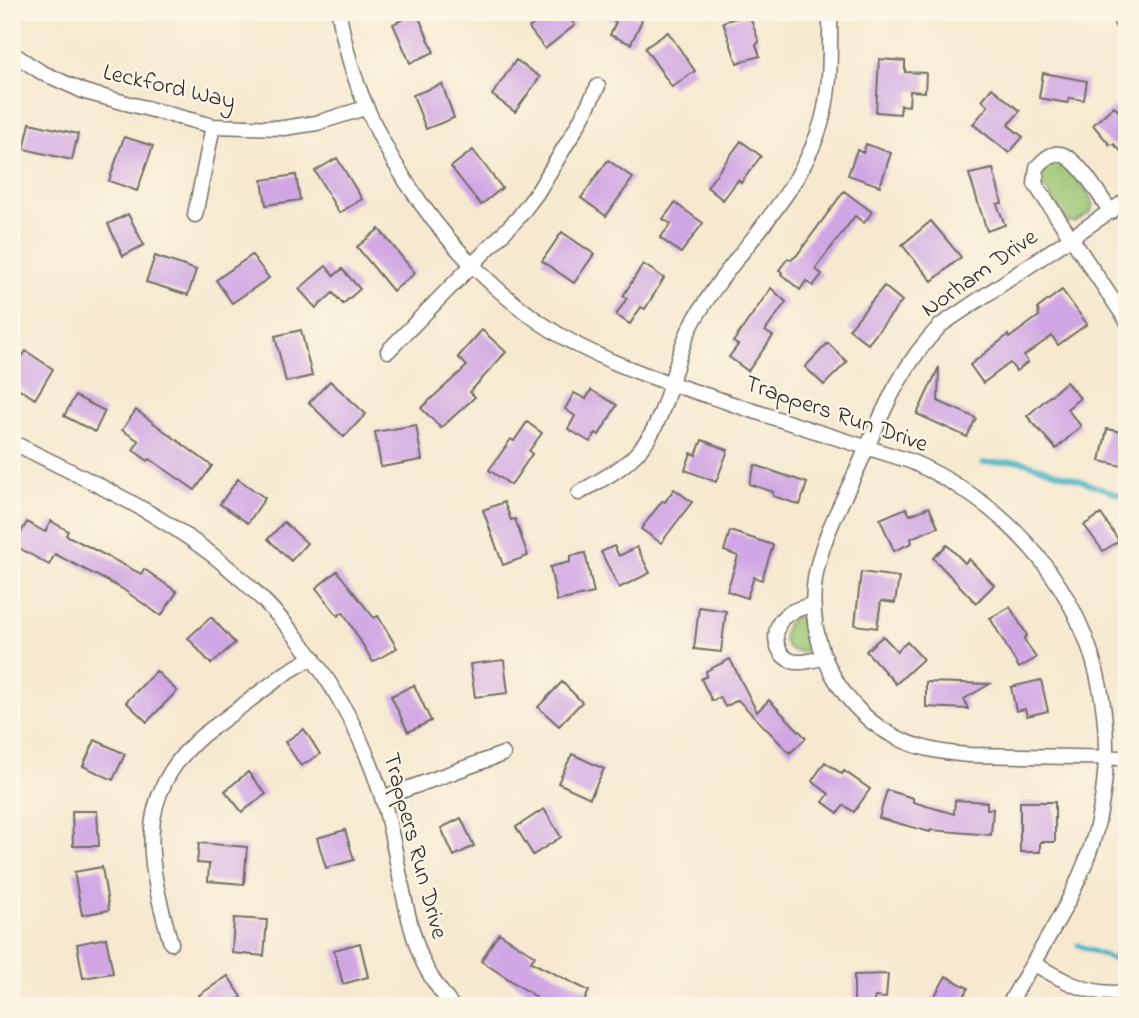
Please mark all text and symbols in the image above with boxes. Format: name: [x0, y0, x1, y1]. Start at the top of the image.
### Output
street label: Leckford Way: [99, 56, 239, 121]
street label: Norham Drive: [915, 221, 1046, 327]
street label: Trappers Run Drive: [740, 367, 932, 463]
street label: Trappers Run Drive: [372, 749, 456, 943]

